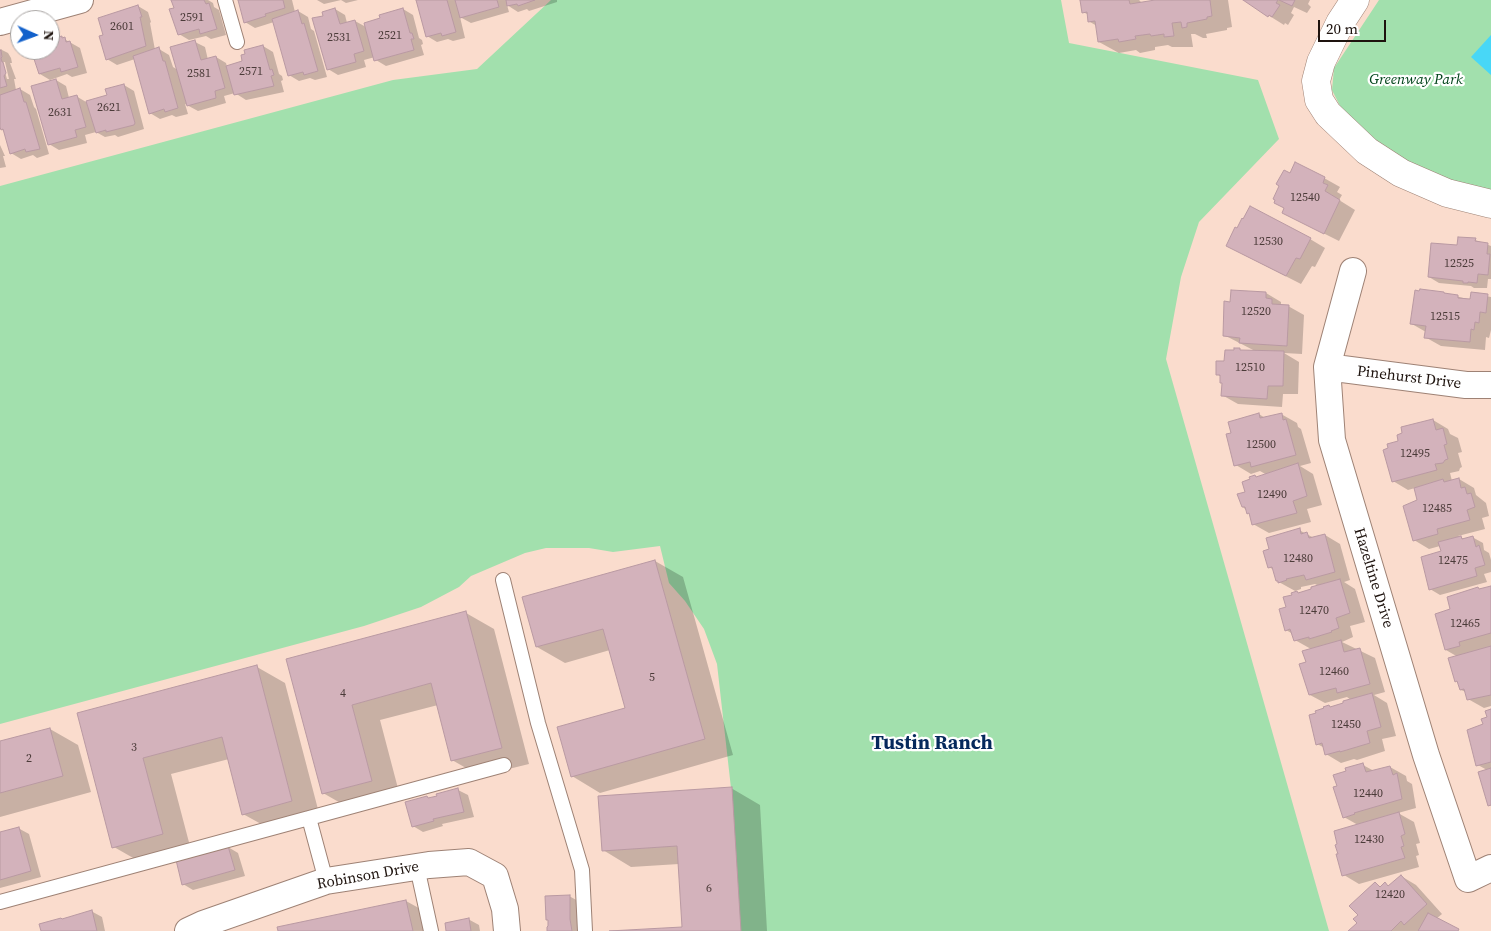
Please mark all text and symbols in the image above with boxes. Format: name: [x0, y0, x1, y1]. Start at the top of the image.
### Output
north arrow: [10, 10, 60, 60]
scale bar: [1321, 10, 1388, 42]
house number: 2591: [180, 11, 204, 25]
text: 20 m: [1326, 18, 1358, 39]
house number: 2601: [110, 20, 134, 34]
house number: 2521: [378, 29, 402, 43]
text: N: [39, 30, 59, 41]
house number: 2531: [327, 31, 351, 45]
house number: 2571: [239, 65, 263, 79]
house number: 2581: [187, 67, 211, 81]
park label: Greenway Park: [1369, 71, 1463, 89]
house number: 2621: [97, 101, 121, 115]
house number: 2631: [48, 106, 72, 120]
house number: 12540: [1290, 191, 1320, 205]
house number: 12530: [1253, 235, 1283, 249]
house number: 12525: [1444, 257, 1474, 271]
house number: 12520: [1241, 305, 1271, 319]
house number: 12515: [1430, 310, 1460, 324]
house number: 12510: [1235, 361, 1265, 375]
street label: Pinehurst Drive: [1356, 363, 1462, 393]
house number: 12500: [1246, 438, 1276, 452]
house number: 12495: [1400, 447, 1430, 461]
house number: 12490: [1257, 488, 1287, 502]
house number: 12485: [1422, 502, 1452, 516]
street label: Hazeltine Drive: [1349, 526, 1397, 630]
house number: 12480: [1283, 552, 1313, 566]
house number: 12475: [1438, 554, 1468, 568]
house number: 12470: [1299, 604, 1329, 618]
house number: 12465: [1450, 617, 1480, 631]
house number: 12460: [1319, 665, 1349, 679]
house number: 5: [649, 671, 655, 685]
house number: 4: [340, 687, 346, 701]
house number: 12450: [1331, 718, 1361, 732]
district label: Tustin Ranch: [871, 732, 993, 756]
house number: 3: [131, 741, 137, 755]
house number: 2: [26, 752, 32, 766]
house number: 12440: [1353, 787, 1383, 801]
house number: 12430: [1354, 833, 1384, 847]
street label: Robinson Drive: [316, 858, 420, 894]
house number: 6: [706, 882, 712, 896]
house number: 12420: [1375, 888, 1405, 902]

